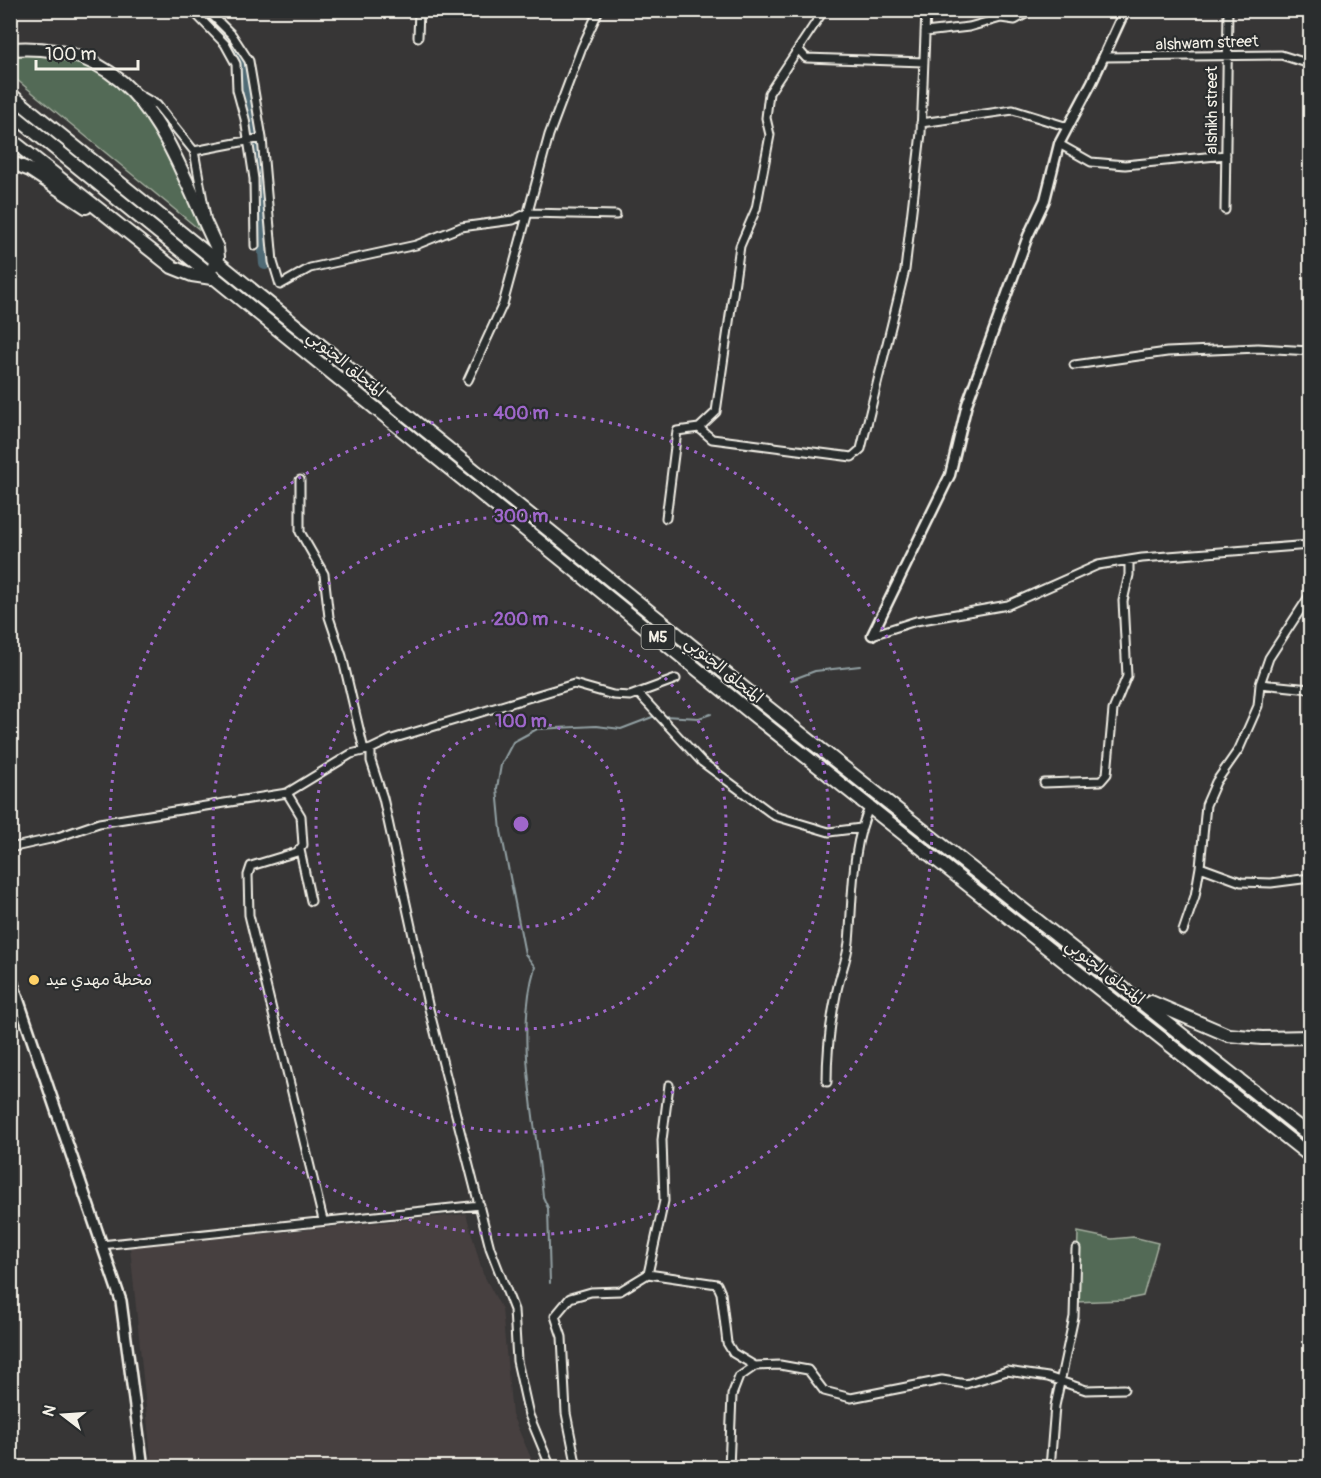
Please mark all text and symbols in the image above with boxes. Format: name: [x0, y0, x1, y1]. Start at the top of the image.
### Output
street label: alshwam street: [1155, 31, 1259, 55]
scale bar: [36, 33, 138, 71]
text: 100 m: [45, 43, 97, 66]
street label: alshikh street: [1202, 66, 1222, 154]
street label: المتحلق الجنوبي: [300, 326, 389, 405]
text: 400 m: [494, 402, 548, 425]
text: 300 m: [494, 505, 548, 528]
text: 200 m: [494, 608, 548, 631]
road number: M5: [642, 625, 674, 649]
street label: المتحلق الجنوبي: [678, 632, 767, 711]
text: 100 m: [495, 710, 547, 733]
centre of rings: [511, 814, 531, 834]
street label: المتحلق الجنوبي: [1059, 935, 1149, 1012]
place label: محطة مهدي عيد: [46, 970, 152, 991]
marker: محطة مهدي عيد: [27, 973, 41, 987]
north arrow: [33, 1385, 93, 1445]
text: N: [38, 1403, 61, 1419]

